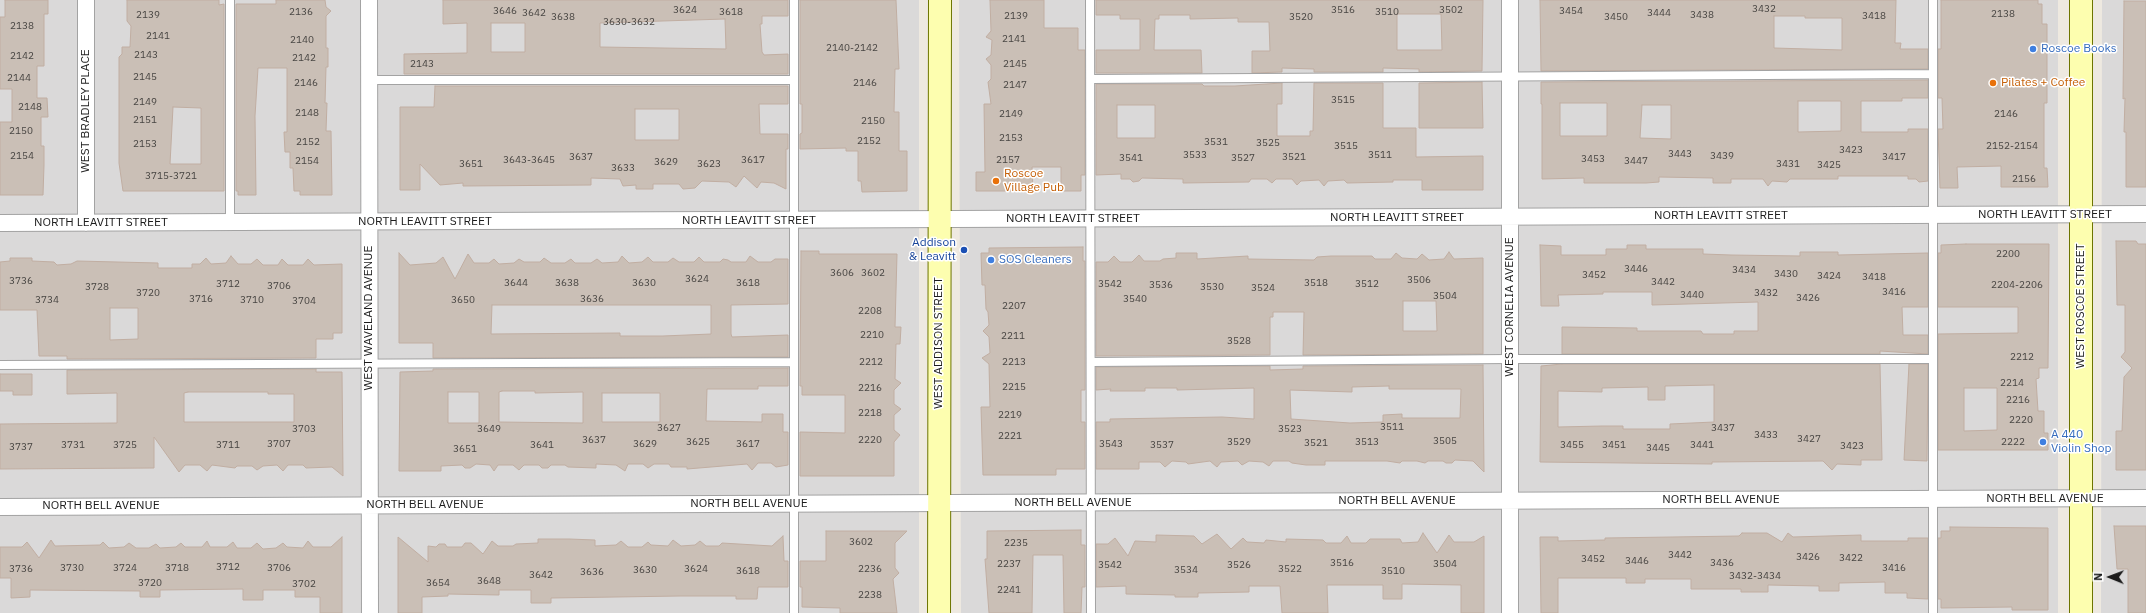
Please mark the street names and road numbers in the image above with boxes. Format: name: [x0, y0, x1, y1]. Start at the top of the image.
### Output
street label: WEST BRADLEY PLACE: [79, 49, 93, 173]
street label: NORTH LEAVITT STREET: [1978, 208, 2112, 222]
street label: NORTH LEAVITT STREET: [1654, 209, 1788, 223]
street label: NORTH LEAVITT STREET: [1330, 211, 1464, 225]
street label: NORTH LEAVITT STREET: [1006, 212, 1140, 226]
street label: NORTH LEAVITT STREET: [682, 214, 816, 228]
street label: NORTH LEAVITT STREET: [358, 215, 492, 229]
street label: NORTH LEAVITT STREET: [34, 216, 168, 230]
street label: WEST CORNELIA AVENUE: [1503, 237, 1517, 377]
street label: WEST ROSCOE STREET: [2074, 243, 2088, 369]
street label: WEST WAVELAND AVENUE: [362, 246, 376, 390]
street label: WEST ADDISON STREET: [932, 277, 946, 409]
street label: NORTH BELL AVENUE: [1986, 492, 2104, 506]
street label: NORTH BELL AVENUE: [1662, 493, 1780, 507]
street label: NORTH BELL AVENUE: [1338, 494, 1456, 508]
street label: NORTH BELL AVENUE: [1014, 496, 1132, 510]
street label: NORTH BELL AVENUE: [690, 497, 808, 511]
street label: NORTH BELL AVENUE: [366, 498, 484, 512]
street label: NORTH BELL AVENUE: [42, 499, 160, 513]

